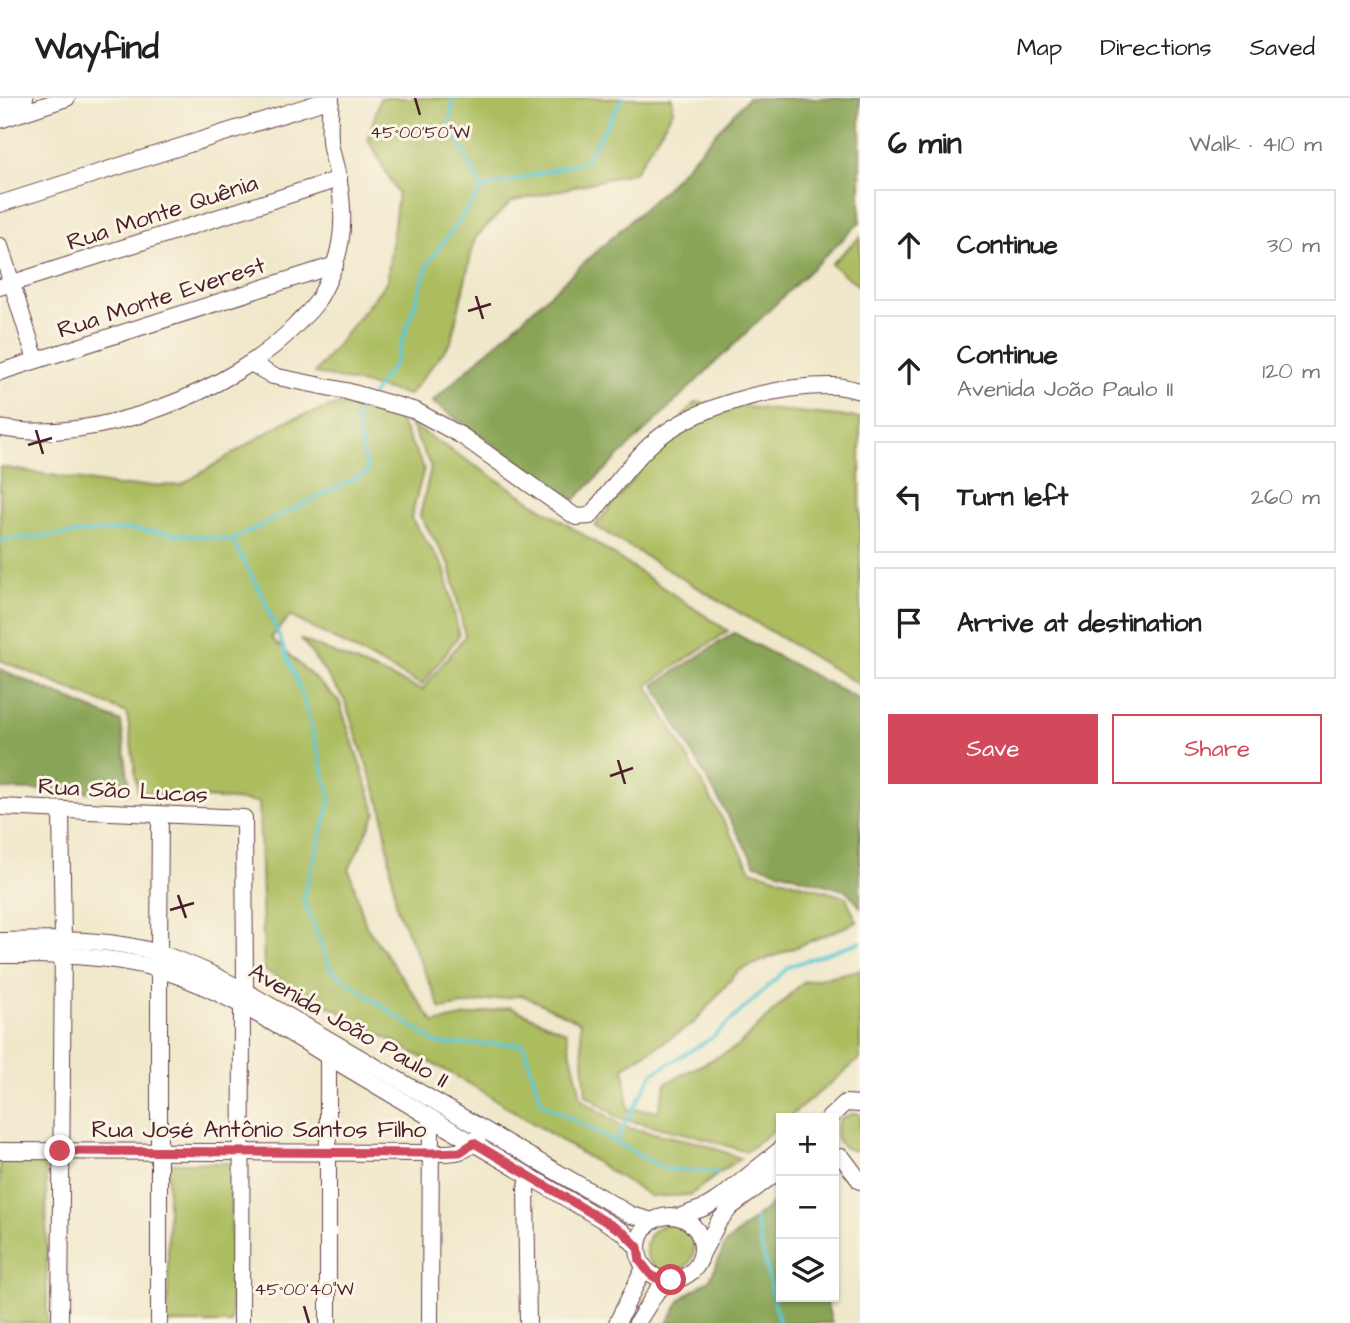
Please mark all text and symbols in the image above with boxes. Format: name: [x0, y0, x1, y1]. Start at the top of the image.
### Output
text: Wayfind: [35, 25, 159, 71]
text: Map: [1017, 31, 1062, 65]
text: Directions: [1100, 31, 1212, 65]
text: Saved: [1250, 31, 1315, 65]
text: 45°00'50"W: [370, 120, 470, 145]
text: 6 min: [888, 123, 962, 165]
text: Walk · 410 m: [1189, 128, 1322, 160]
street label: Rua Monte Quênia: [62, 166, 262, 260]
icon: ahead: [890, 226, 928, 264]
text: Continue: [957, 227, 1058, 263]
text: 30 m: [1267, 229, 1320, 261]
street label: Rua Monte Everest: [53, 248, 270, 348]
text: Continue: [957, 337, 1058, 373]
icon: ahead: [890, 352, 928, 390]
text: 120 m: [1262, 355, 1320, 387]
text: Avenida João Paulo II: [957, 373, 1174, 405]
icon: left: [890, 478, 928, 516]
text: Turn left: [957, 479, 1068, 515]
text: 260 m: [1251, 481, 1320, 513]
icon: arrive: [890, 604, 928, 642]
text: Arrive at destination: [957, 605, 1202, 641]
button: Save: [888, 714, 1098, 784]
button: Share: [1112, 714, 1322, 784]
street label: Rua São Lucas: [37, 770, 209, 812]
street label: Avenida João Paulo II: [242, 955, 455, 1097]
street label: Rua José Antônio Santos Filho: [91, 1113, 427, 1147]
map controls: [776, 1113, 839, 1302]
button: +: [776, 1113, 839, 1176]
route end: [44, 1135, 75, 1166]
button: −: [776, 1176, 839, 1239]
button: layers: [776, 1239, 839, 1302]
route start: [655, 1264, 686, 1295]
text: 45°00'40"W: [254, 1277, 354, 1302]

